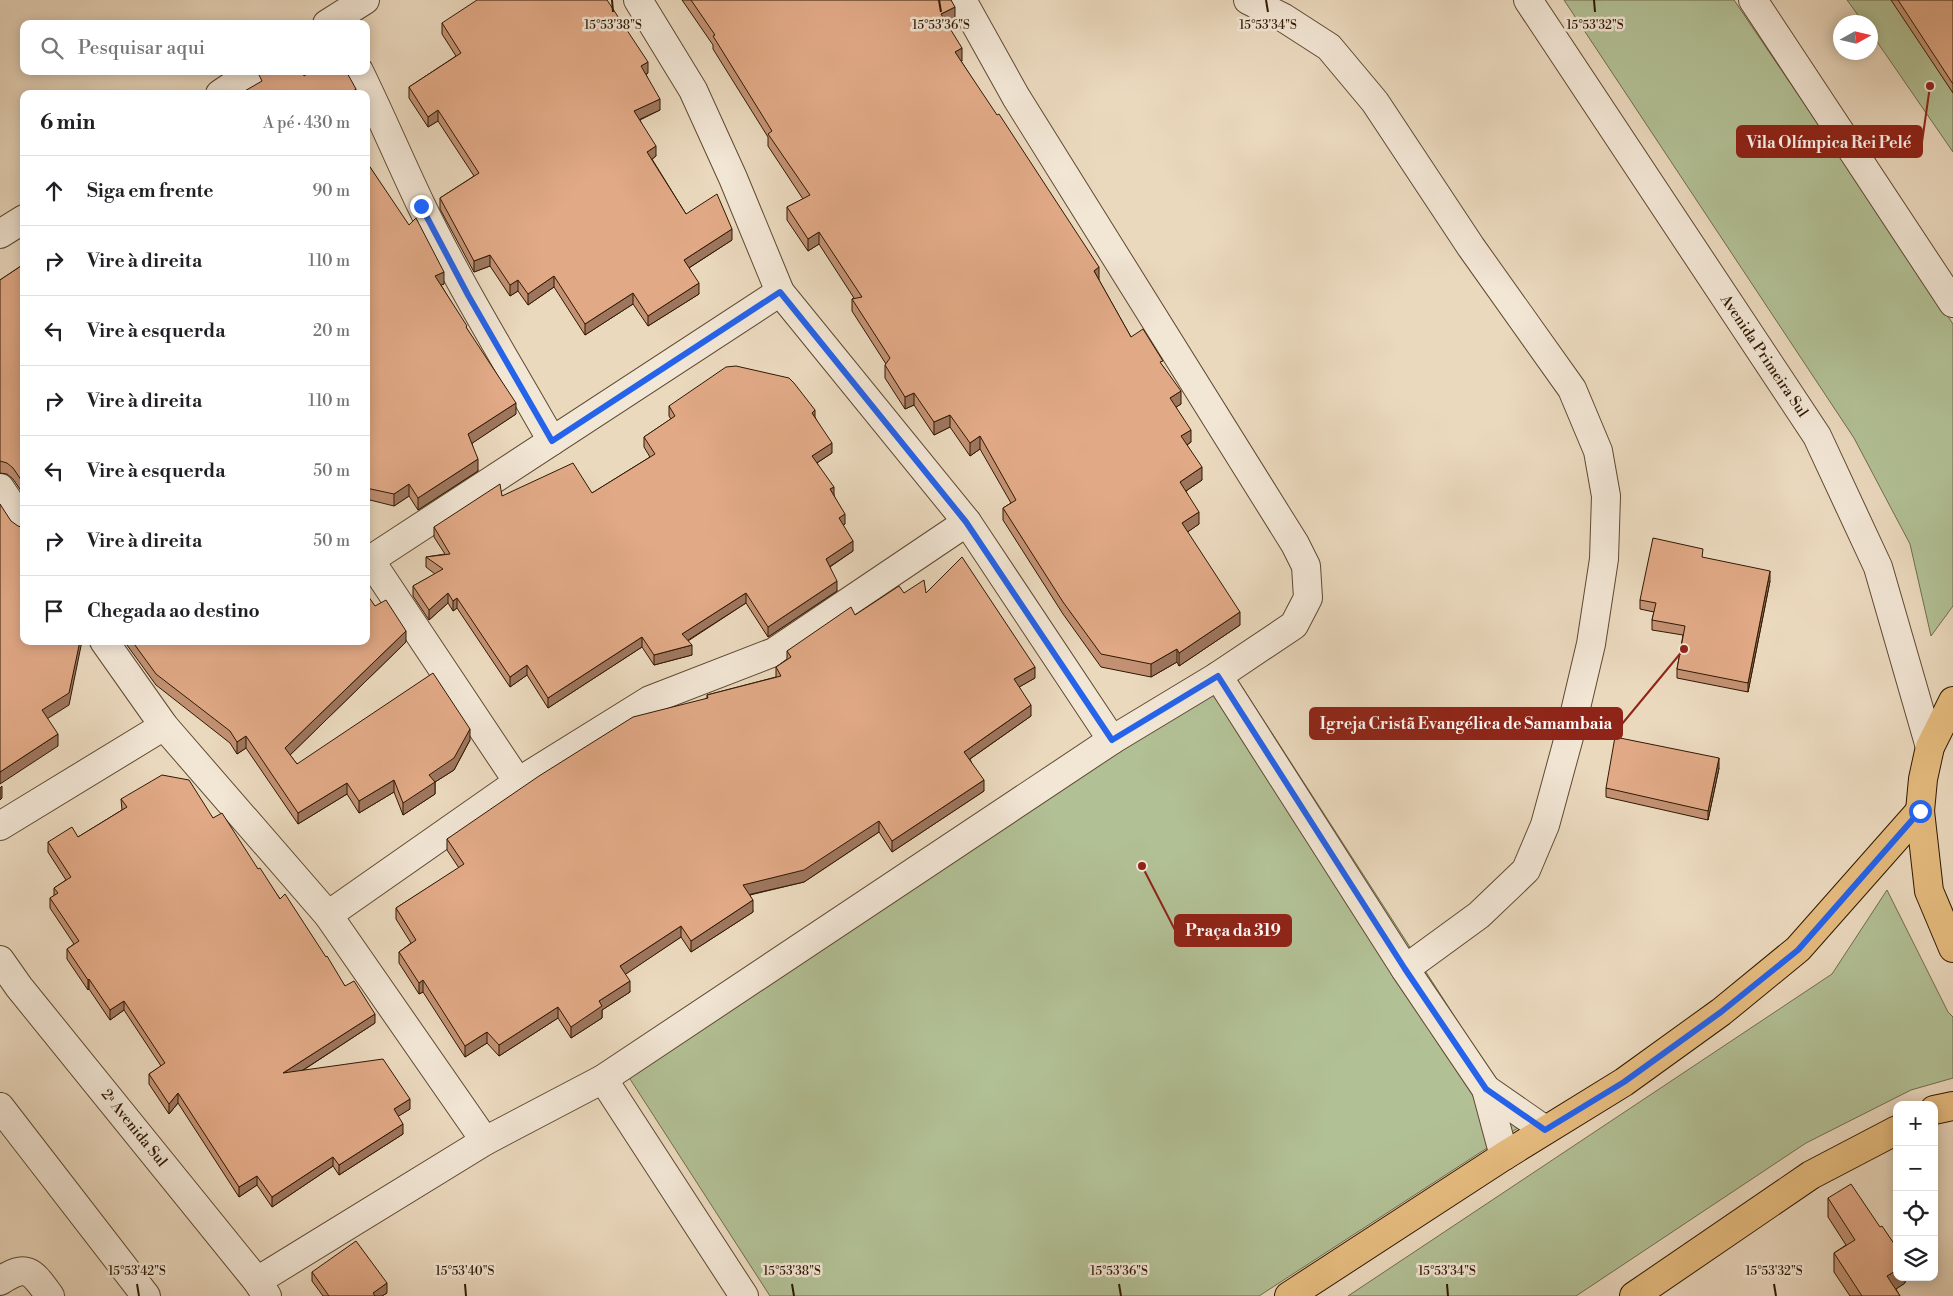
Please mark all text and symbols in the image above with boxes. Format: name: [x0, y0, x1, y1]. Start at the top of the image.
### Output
north arrow: [1833, 15, 1878, 60]
text: 15°53'38"S: [584, 18, 642, 33]
text: 15°53'36"S: [912, 18, 970, 33]
text: 15°53'34"S: [1239, 18, 1297, 33]
text: 15°53'32"S: [1566, 18, 1624, 33]
search box: [20, 20, 370, 75]
icon: search: [38, 34, 66, 62]
text: Pesquisar aqui: [78, 36, 205, 60]
text: 6 min: [40, 110, 95, 136]
text: A pé · 430 m: [263, 113, 350, 133]
callout: Vila Olímpica Rei Pelé: [1737, 126, 1922, 157]
text: Vila Olímpica Rei Pelé: [1746, 133, 1912, 153]
icon: ahead: [40, 177, 68, 205]
text: Siga em frente: [87, 179, 214, 203]
text: 90 m: [312, 181, 350, 201]
route end: [410, 195, 433, 218]
icon: right: [40, 247, 68, 275]
text: Vire à direita: [87, 249, 202, 273]
text: 110 m: [308, 251, 350, 271]
street label: Avenida Primeira Sul: [1715, 290, 1812, 421]
icon: left: [40, 317, 68, 345]
text: Vire à esquerda: [87, 319, 226, 343]
text: 20 m: [313, 321, 350, 341]
icon: right: [40, 387, 68, 415]
text: Vire à direita: [87, 389, 202, 413]
text: 110 m: [308, 391, 350, 411]
icon: left: [40, 457, 68, 485]
text: Vire à esquerda: [87, 459, 226, 483]
text: 50 m: [313, 461, 350, 481]
icon: right: [40, 527, 68, 555]
text: Vire à direita: [87, 529, 202, 553]
text: 50 m: [313, 531, 350, 551]
icon: arrive: [40, 597, 68, 625]
text: Chegada ao destino: [87, 599, 260, 623]
callout: Igreja Cristã Evangélica de Samambaia: [1310, 708, 1622, 739]
text: Igreja Cristã Evangélica de Samambaia: [1320, 714, 1613, 734]
route start: [1909, 800, 1932, 823]
callout: Praça da 319: [1175, 915, 1291, 946]
text: Praça da 319: [1185, 921, 1281, 941]
street label: 2ᵃ Avenida Sul: [97, 1085, 172, 1171]
map controls: [1893, 1101, 1938, 1281]
button: +: [1893, 1101, 1938, 1146]
button: −: [1893, 1146, 1938, 1191]
button: locate: [1893, 1191, 1938, 1236]
button: layers: [1893, 1236, 1938, 1281]
text: 15°53'42"S: [108, 1264, 166, 1279]
text: 15°53'40"S: [436, 1264, 495, 1279]
text: 15°53'38"S: [763, 1264, 821, 1279]
text: 15°53'36"S: [1090, 1264, 1148, 1279]
text: 15°53'34"S: [1418, 1264, 1476, 1279]
text: 15°53'32"S: [1745, 1264, 1803, 1279]

